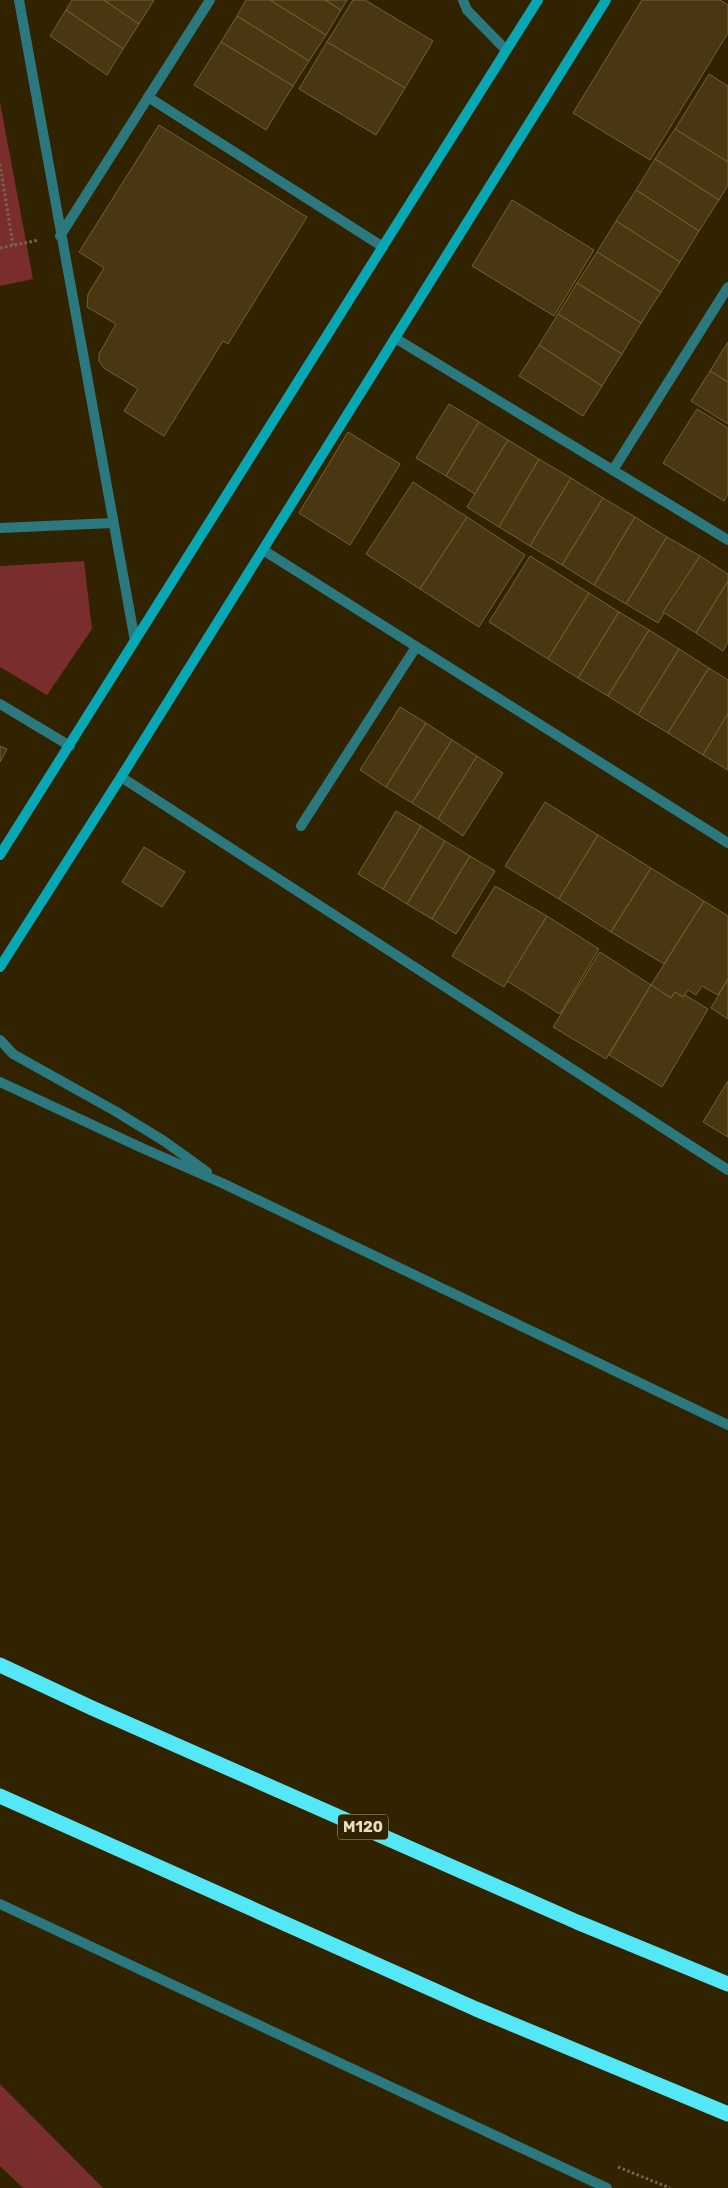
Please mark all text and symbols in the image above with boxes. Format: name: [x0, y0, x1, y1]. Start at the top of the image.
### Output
road number: M120: [338, 1814, 388, 1840]

